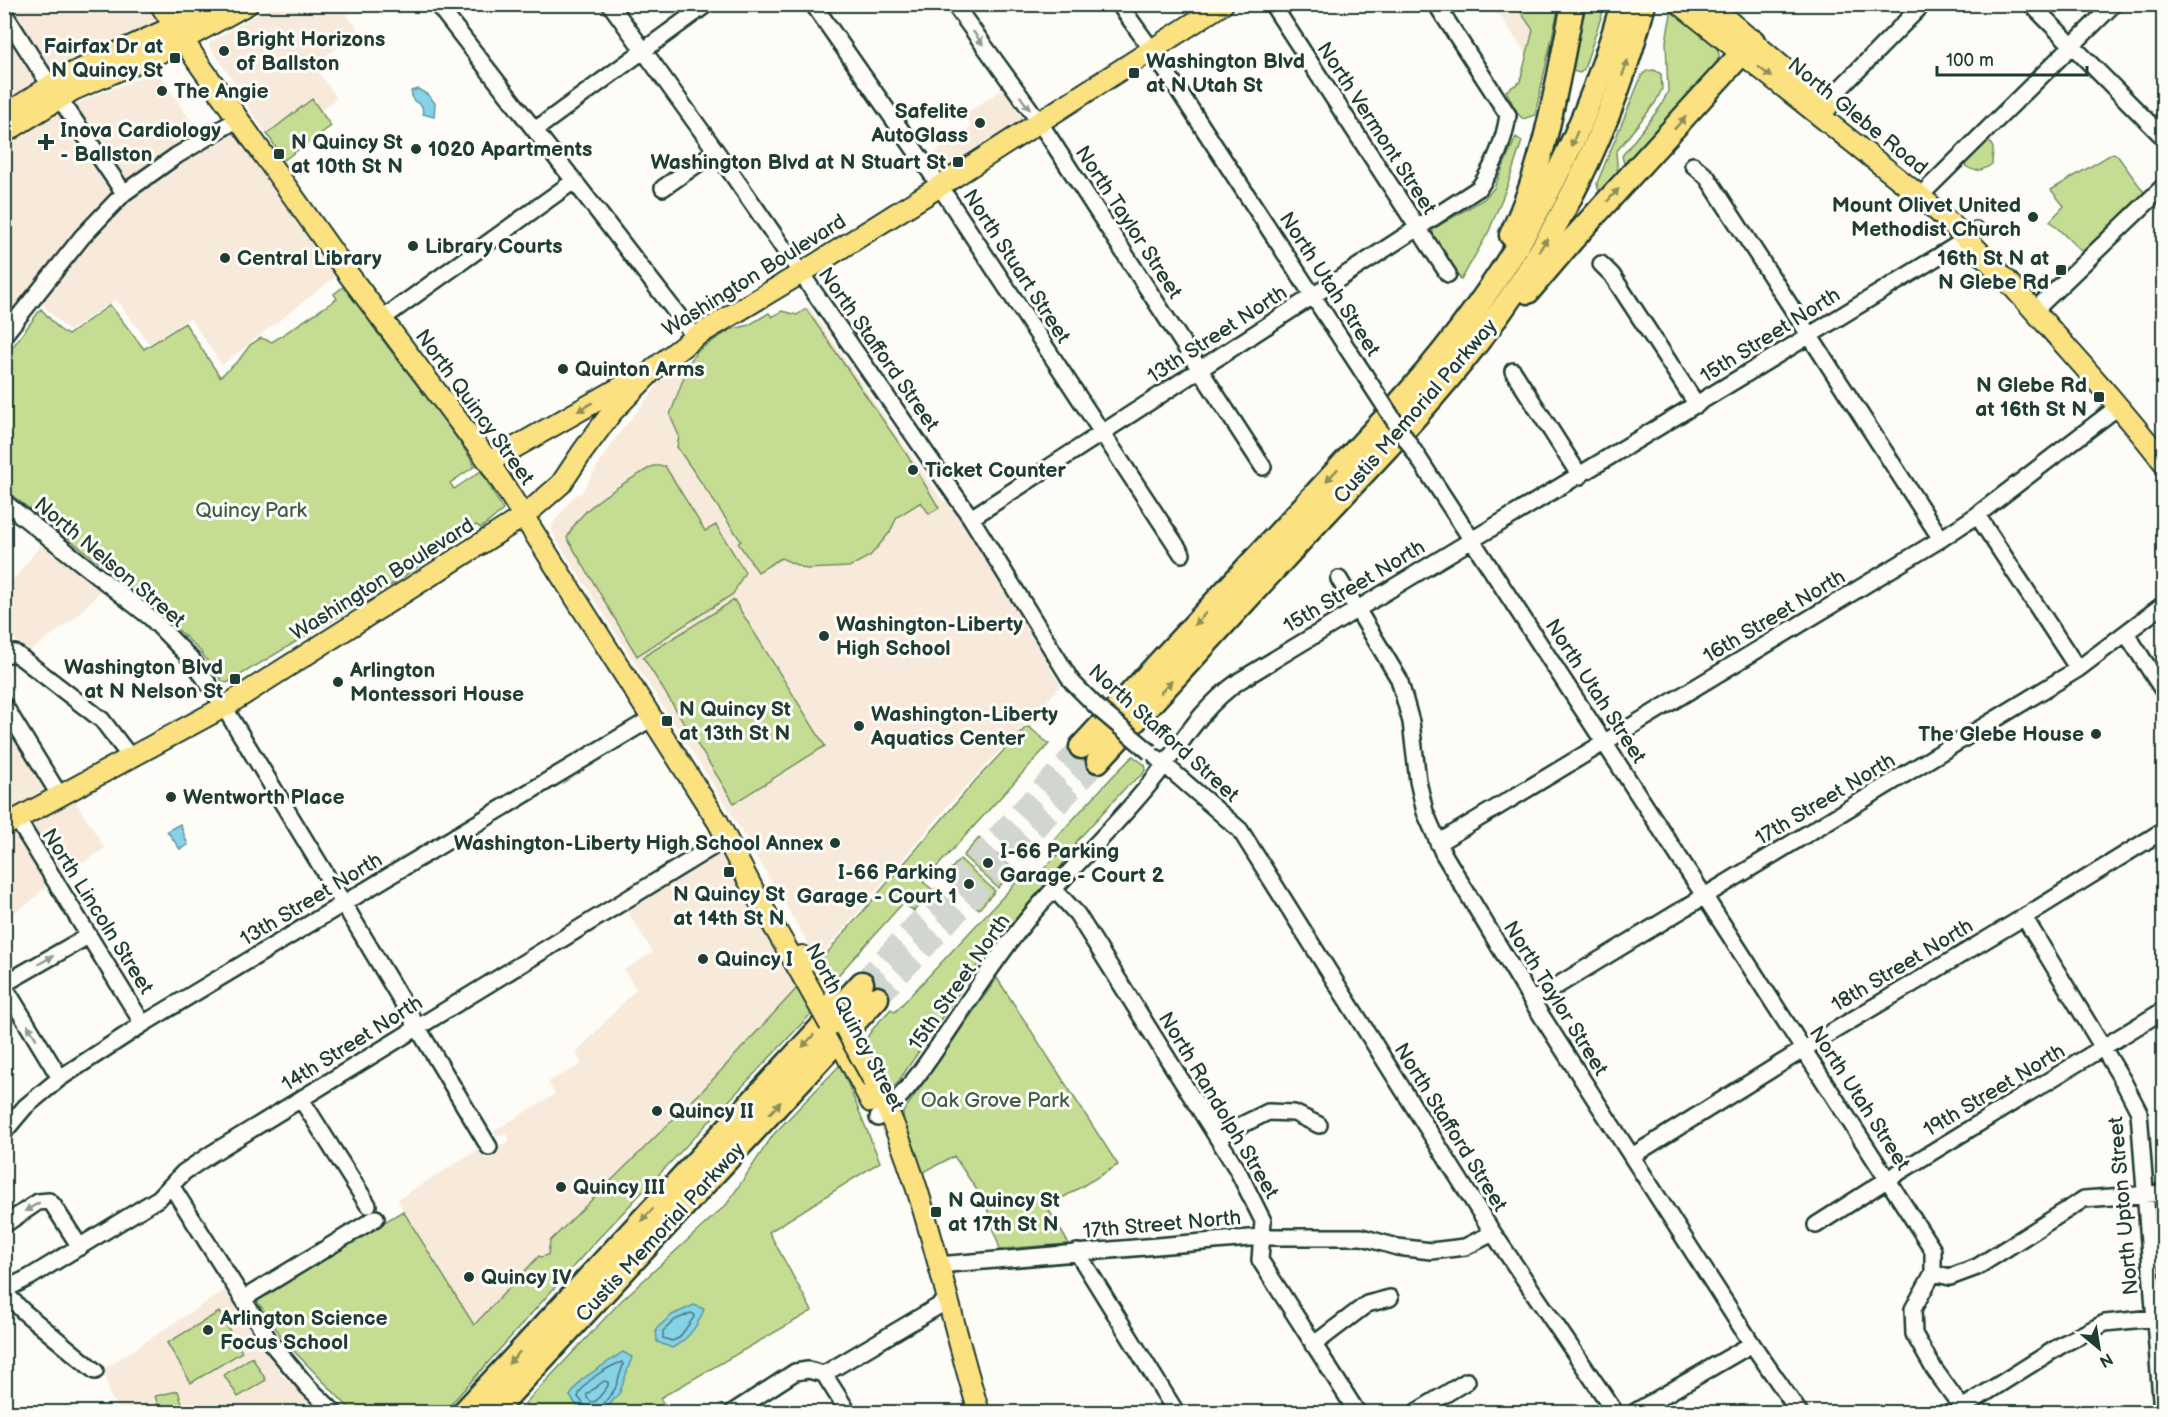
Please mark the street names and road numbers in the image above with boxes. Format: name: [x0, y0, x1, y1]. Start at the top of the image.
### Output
street label: North Vermont Street: [1311, 37, 1442, 220]
street label: North Glebe Road: [1783, 52, 1933, 180]
street label: North Taylor Street: [1070, 141, 1188, 304]
street label: North Stuart Street: [957, 185, 1076, 348]
street label: North Utah Street: [1274, 207, 1386, 362]
street label: Washington Boulevard: [658, 209, 851, 342]
street label: North Stafford Street: [813, 263, 945, 436]
street label: 13th Street North: [1143, 280, 1292, 389]
street label: 15th Street North: [1696, 282, 1845, 389]
street label: Custis Memorial Parkway: [1328, 314, 1503, 509]
street label: North Quincy Street: [410, 325, 540, 490]
street label: North Nelson Street: [29, 492, 191, 633]
street label: Washington Boulevard: [286, 513, 479, 646]
street label: 15th Street North: [1279, 534, 1429, 638]
street label: 16th Street North: [1699, 564, 1850, 669]
street label: North Utah Street: [1540, 614, 1652, 769]
street label: North Stafford Street: [1083, 659, 1244, 808]
street label: 17th Street North: [1751, 748, 1900, 851]
street label: North Lincoln Street: [36, 824, 159, 999]
street label: 13th Street North: [236, 847, 387, 952]
street label: 15th Street North: [903, 909, 1016, 1055]
street label: 18th Street North: [1827, 913, 1978, 1018]
street label: North Taylor Street: [1498, 916, 1613, 1081]
street label: North Quincy Street: [800, 939, 910, 1116]
street label: 14th Street North: [277, 990, 427, 1097]
street label: North Randolph Street: [1153, 1007, 1284, 1204]
street label: North Utah Street: [1804, 1021, 1916, 1176]
street label: North Stafford Street: [1389, 1038, 1513, 1217]
street label: 19th Street North: [1919, 1038, 2069, 1142]
street label: North Upton Street: [2103, 1115, 2144, 1296]
street label: Custis Memorial Parkway: [571, 1137, 750, 1327]
street label: 17th Street North: [1082, 1205, 1242, 1244]

